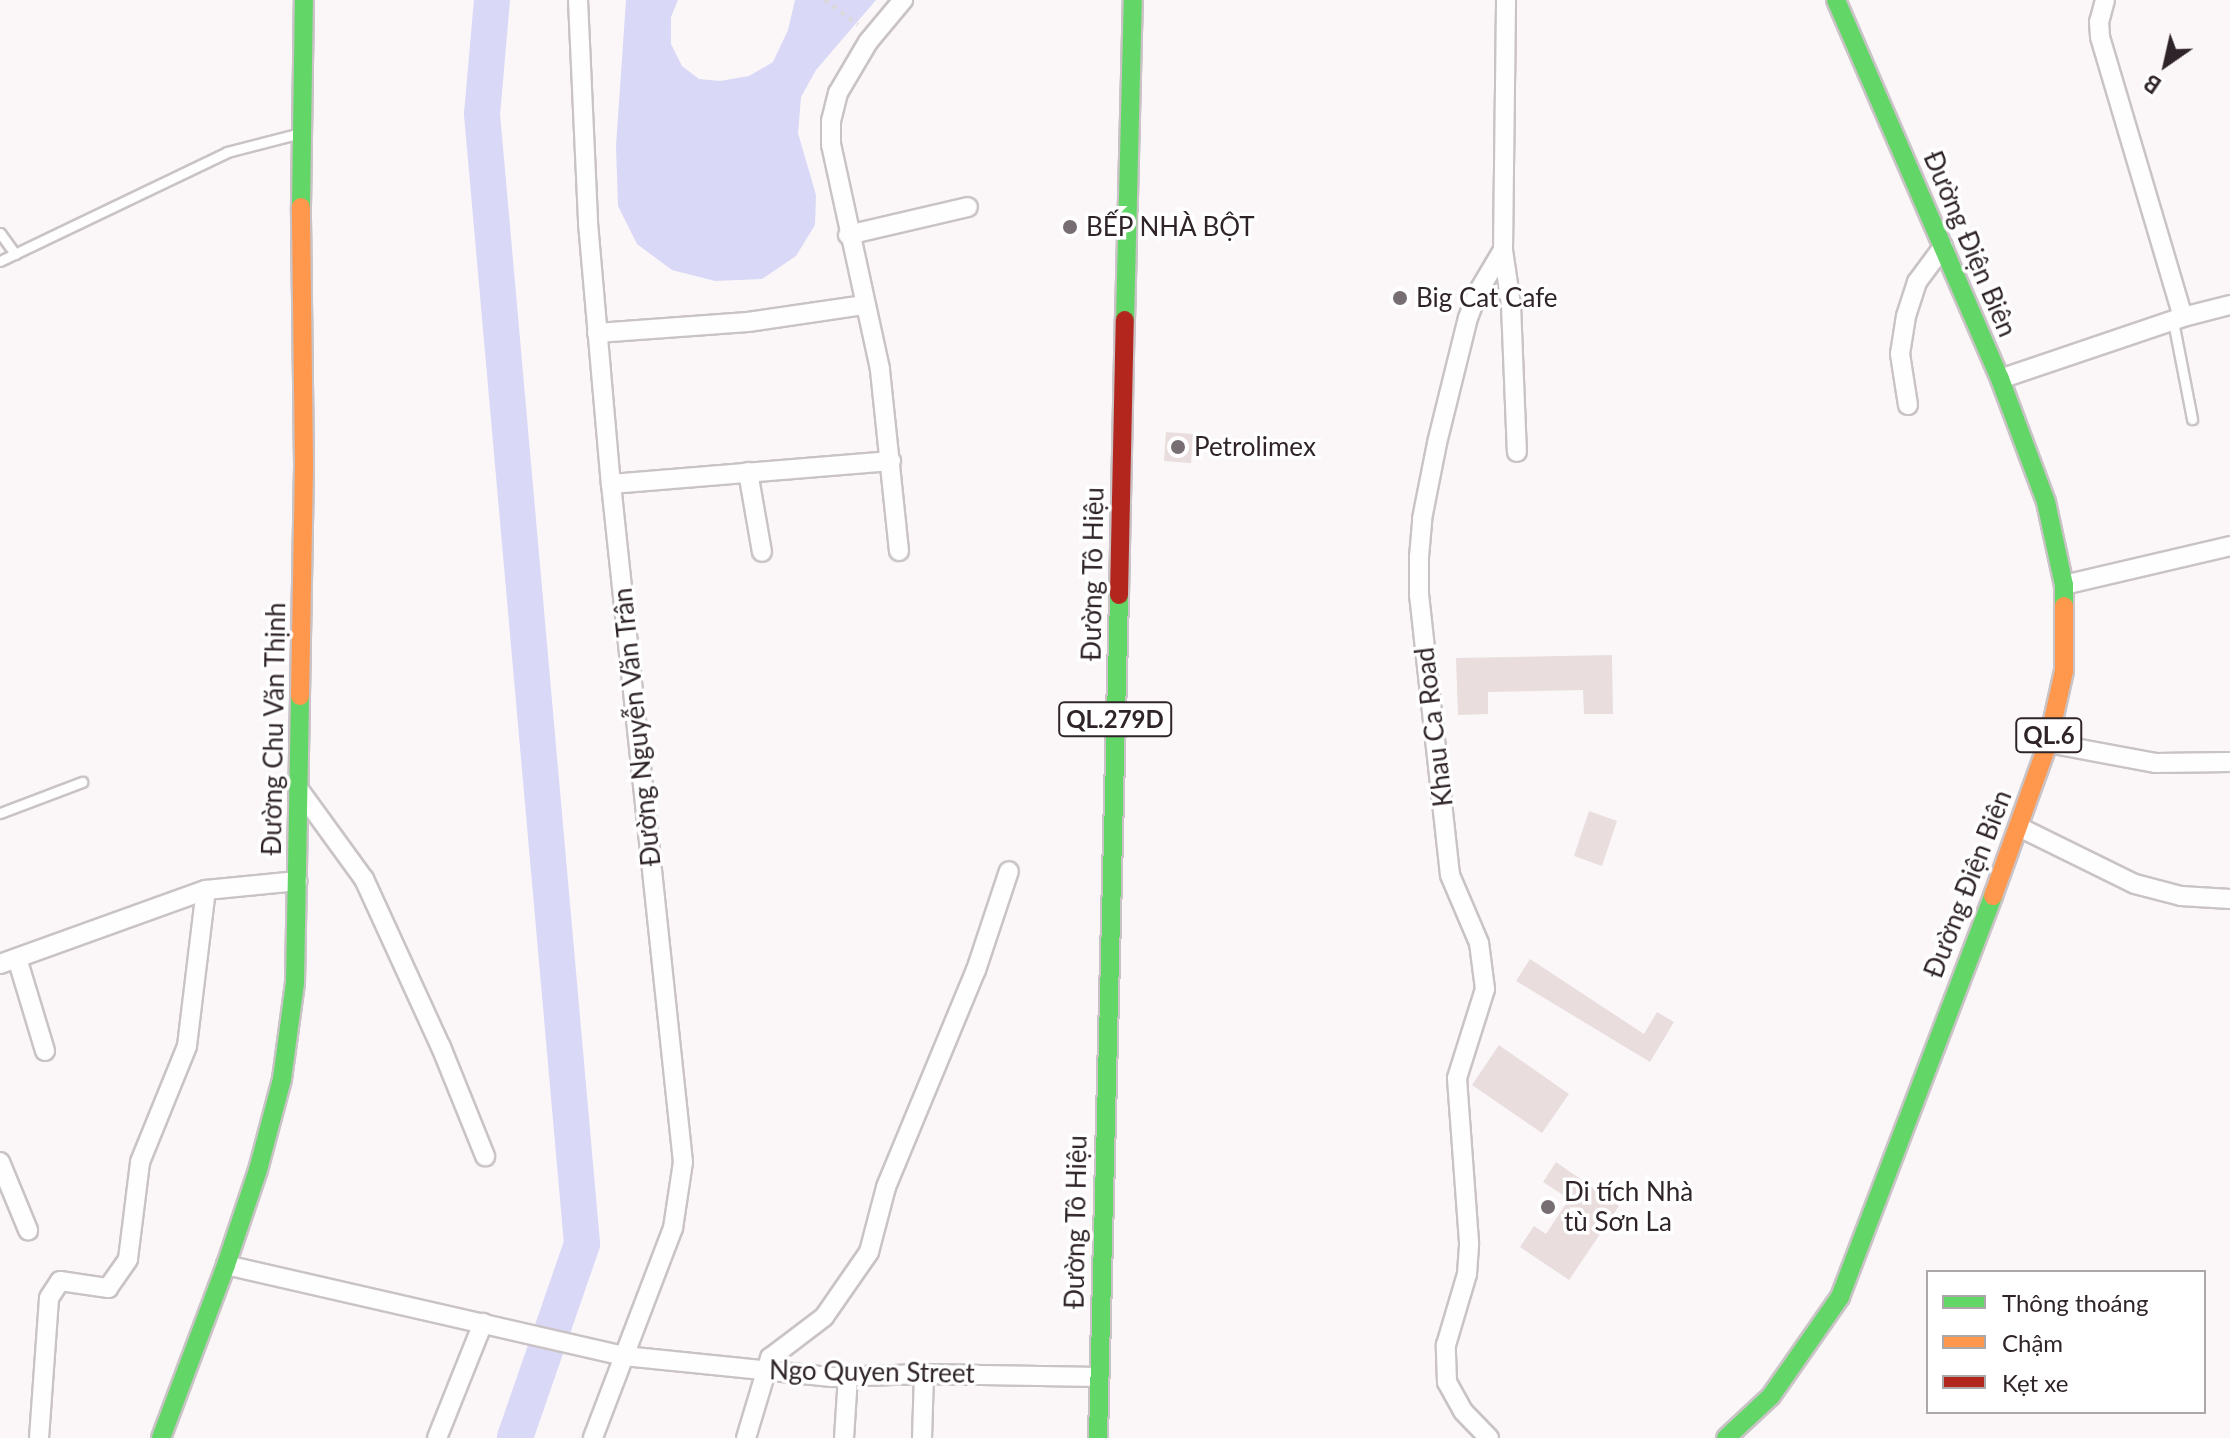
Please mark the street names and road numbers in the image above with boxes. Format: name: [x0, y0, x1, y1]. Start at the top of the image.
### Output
street label: Đường Điện Biên: [1917, 147, 2023, 341]
street label: Đường Tô Hiệu: [1076, 486, 1110, 662]
street label: Đường Nguyễn Văn Trân: [607, 585, 667, 869]
street label: Đường Chu Văn Thịnh: [256, 601, 292, 857]
street label: Khau Ca Road: [1409, 645, 1459, 809]
road number: QL.279D: [1057, 699, 1173, 739]
road number: QL.6: [2015, 715, 2083, 755]
street label: Đường Điện Biên: [1918, 786, 2018, 982]
street label: Đường Tô Hiệu: [1059, 1134, 1093, 1310]
street label: Ngo Quyen Street: [769, 1355, 975, 1389]

